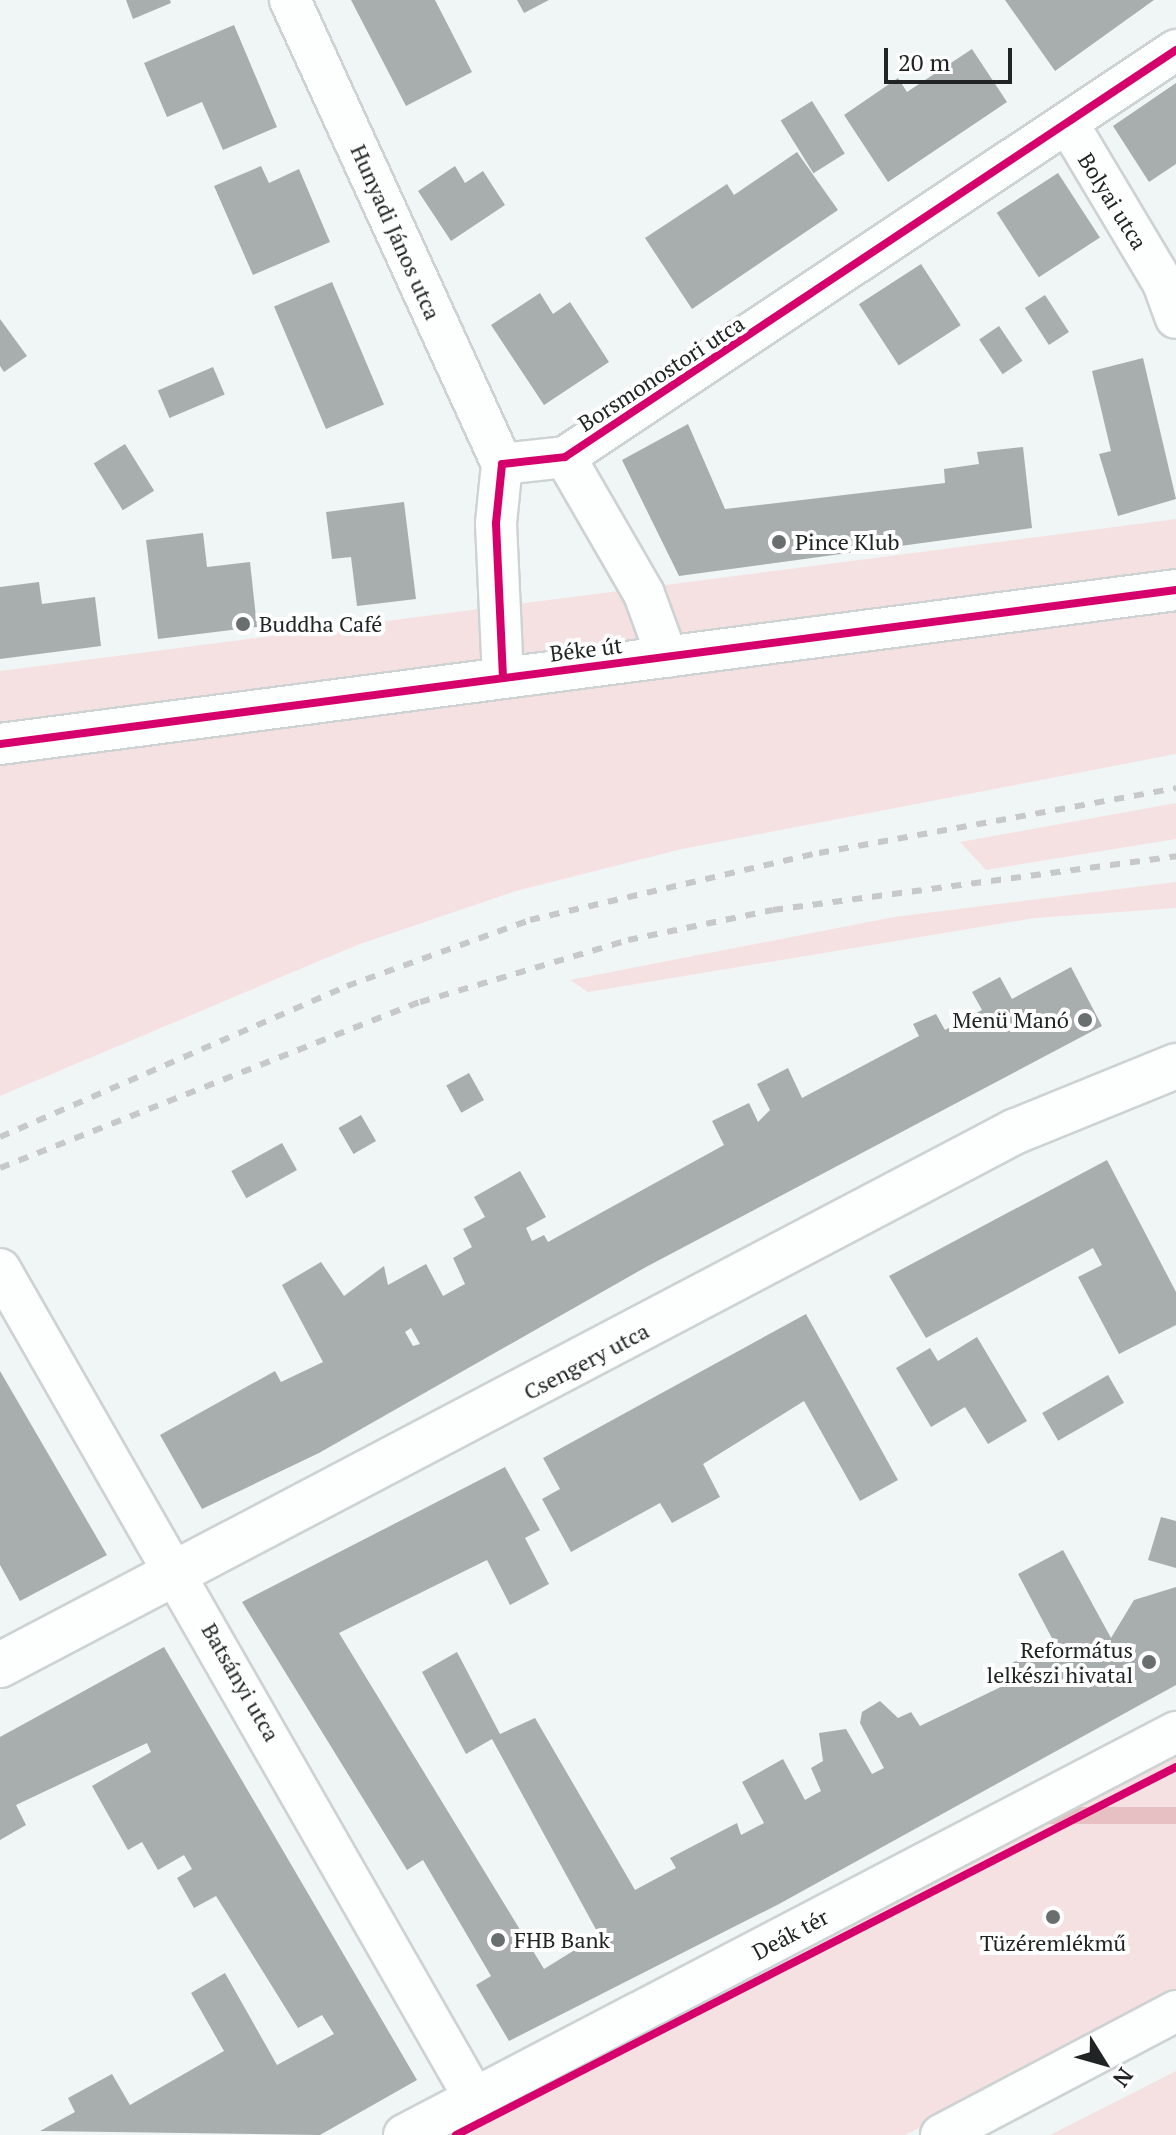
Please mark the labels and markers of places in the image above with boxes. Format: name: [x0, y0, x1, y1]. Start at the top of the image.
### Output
place label: Pince Klub: [795, 529, 900, 555]
marker: Pince Klub: [770, 533, 788, 551]
place label: Buddha Café: [259, 611, 382, 637]
marker: Buddha Café: [234, 615, 252, 633]
place label: Menü Manó: [952, 1007, 1069, 1033]
marker: Menü Manó: [1076, 1011, 1094, 1029]
place label: Református lelkészi hivatal: [987, 1636, 1133, 1688]
marker: Református lelkészi hivatal: [1140, 1653, 1158, 1671]
marker: Tüzéremlékmű: [1044, 1908, 1062, 1926]
place label: FHB Bank: [514, 1927, 610, 1953]
place label: Tüzéremlékmű: [980, 1930, 1126, 1956]
marker: FHB Bank: [489, 1931, 507, 1949]

